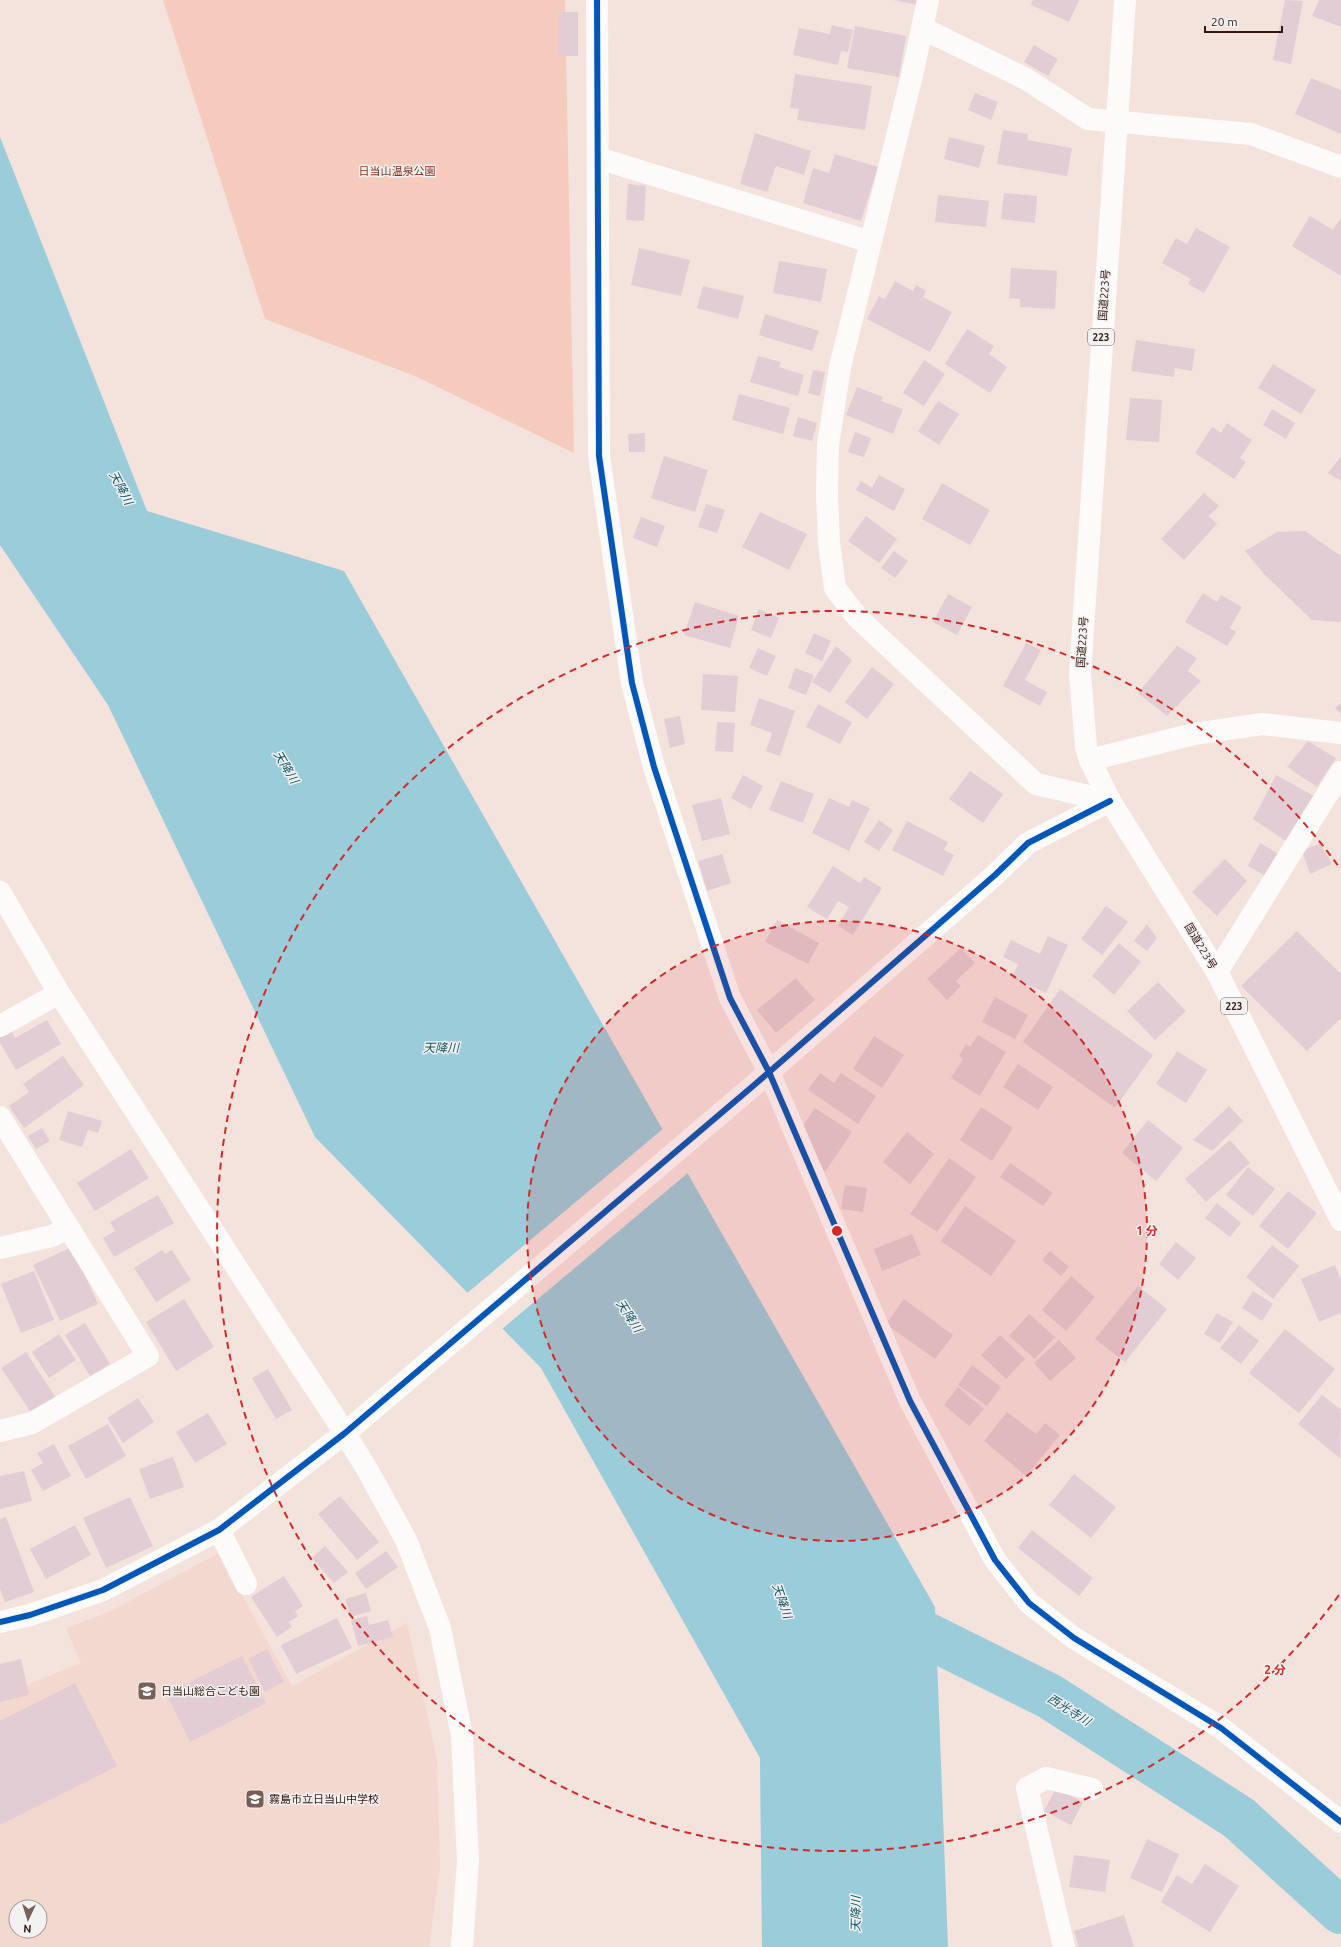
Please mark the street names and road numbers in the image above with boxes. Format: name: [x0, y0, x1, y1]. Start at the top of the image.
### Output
street label: 国道223号: [1096, 269, 1112, 321]
road number: 223: [1088, 329, 1114, 345]
street label: 国道223号: [1074, 616, 1090, 668]
street label: 国道223号: [1183, 921, 1219, 971]
road number: 223: [1221, 998, 1247, 1014]

